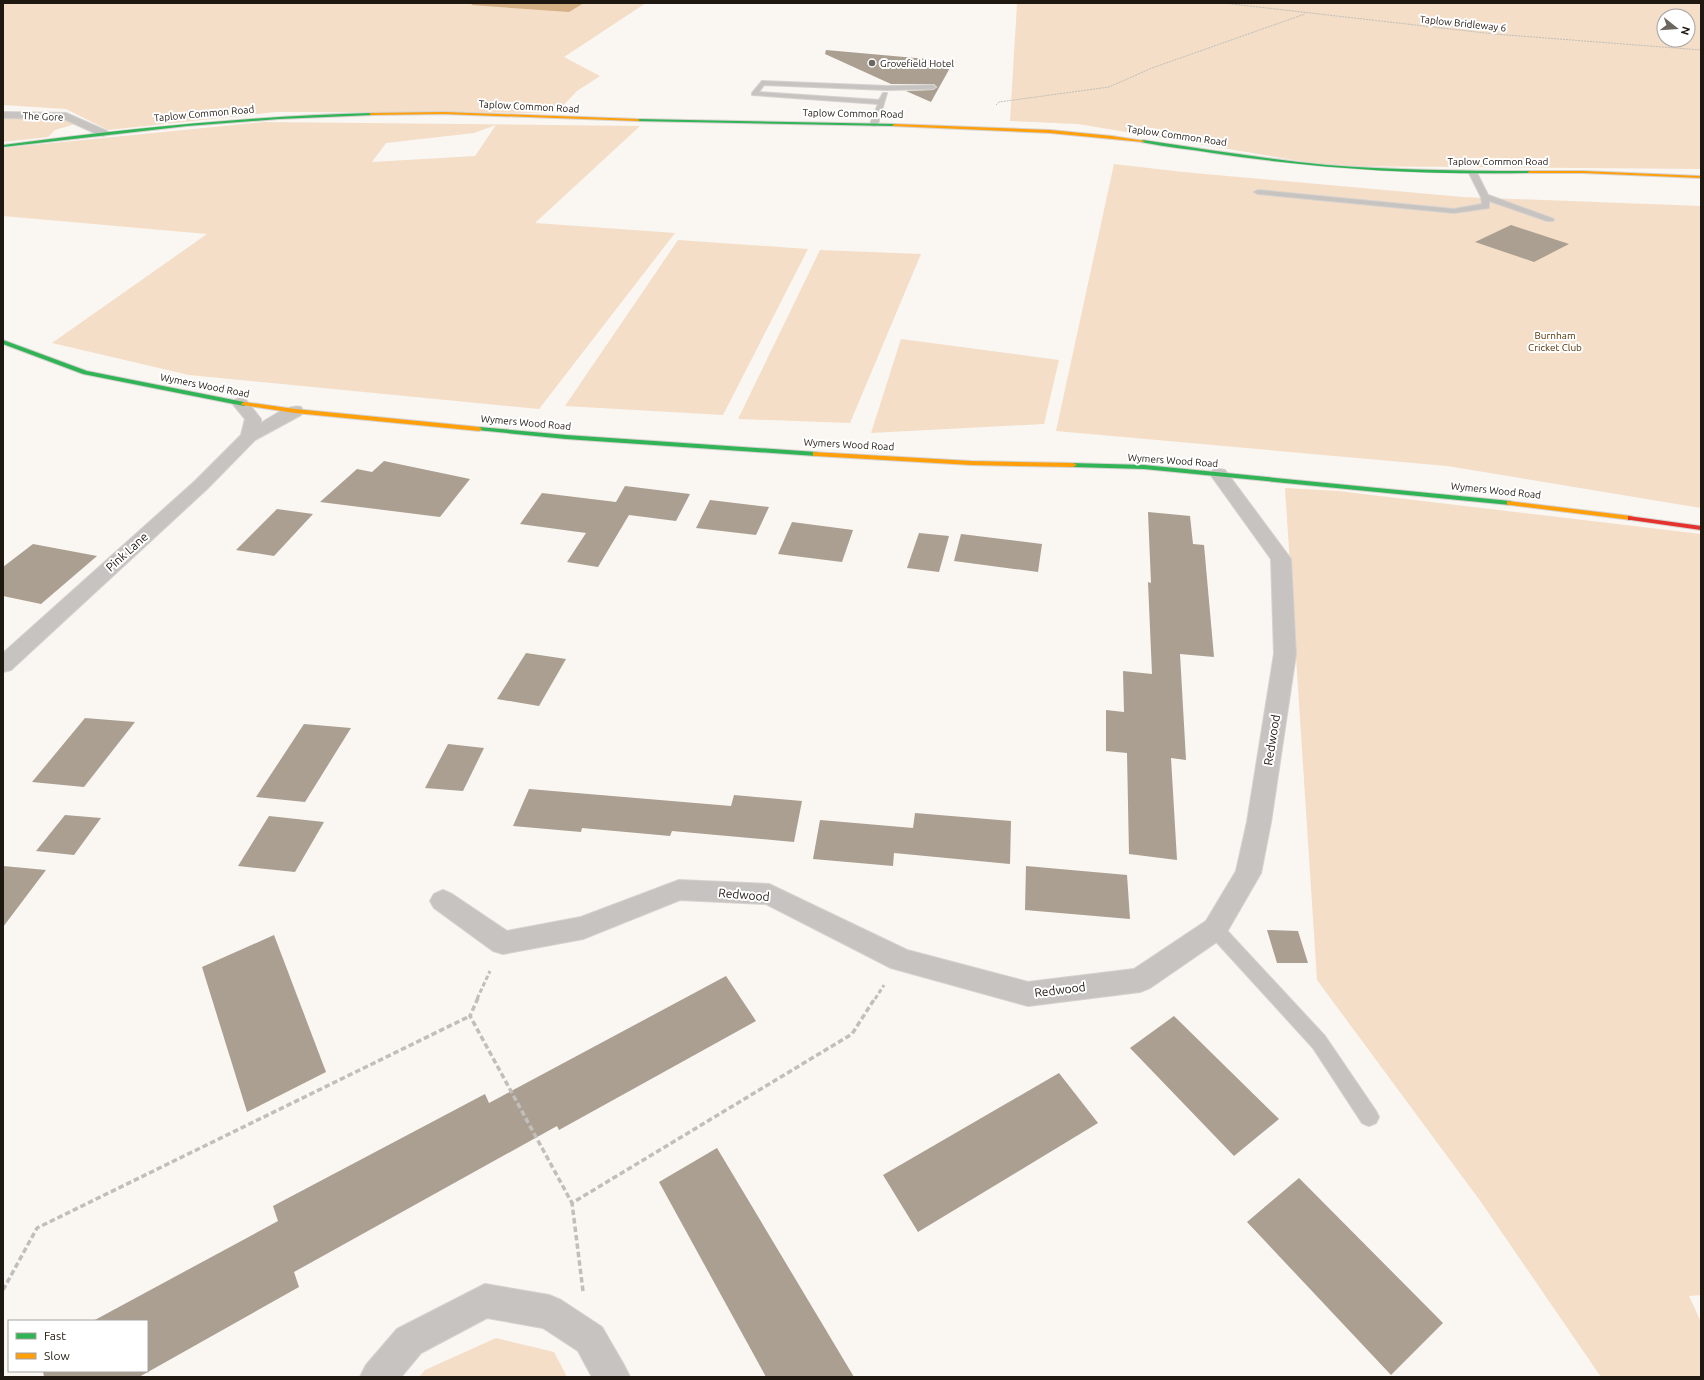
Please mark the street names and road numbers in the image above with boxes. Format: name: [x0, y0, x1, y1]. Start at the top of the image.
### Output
street label: Taplow Bridleway 6: [1419, 13, 1507, 34]
street label: Taplow Common Road: [478, 98, 580, 115]
street label: Taplow Common Road: [153, 104, 255, 123]
street label: Taplow Common Road: [802, 107, 904, 120]
street label: The Gore: [22, 110, 64, 123]
street label: Taplow Common Road: [1126, 123, 1228, 148]
street label: Taplow Common Road: [1448, 156, 1549, 167]
street label: Wymers Wood Road: [159, 371, 251, 400]
street label: Wymers Wood Road: [480, 413, 572, 432]
street label: Wymers Wood Road: [803, 437, 895, 452]
street label: Wymers Wood Road: [1127, 452, 1219, 469]
street label: Wymers Wood Road: [1450, 480, 1542, 501]
street label: Pink Lane: [103, 530, 150, 574]
street label: Redwood: [1261, 713, 1282, 766]
street label: Redwood: [718, 886, 770, 903]
street label: Redwood: [1034, 980, 1086, 999]

